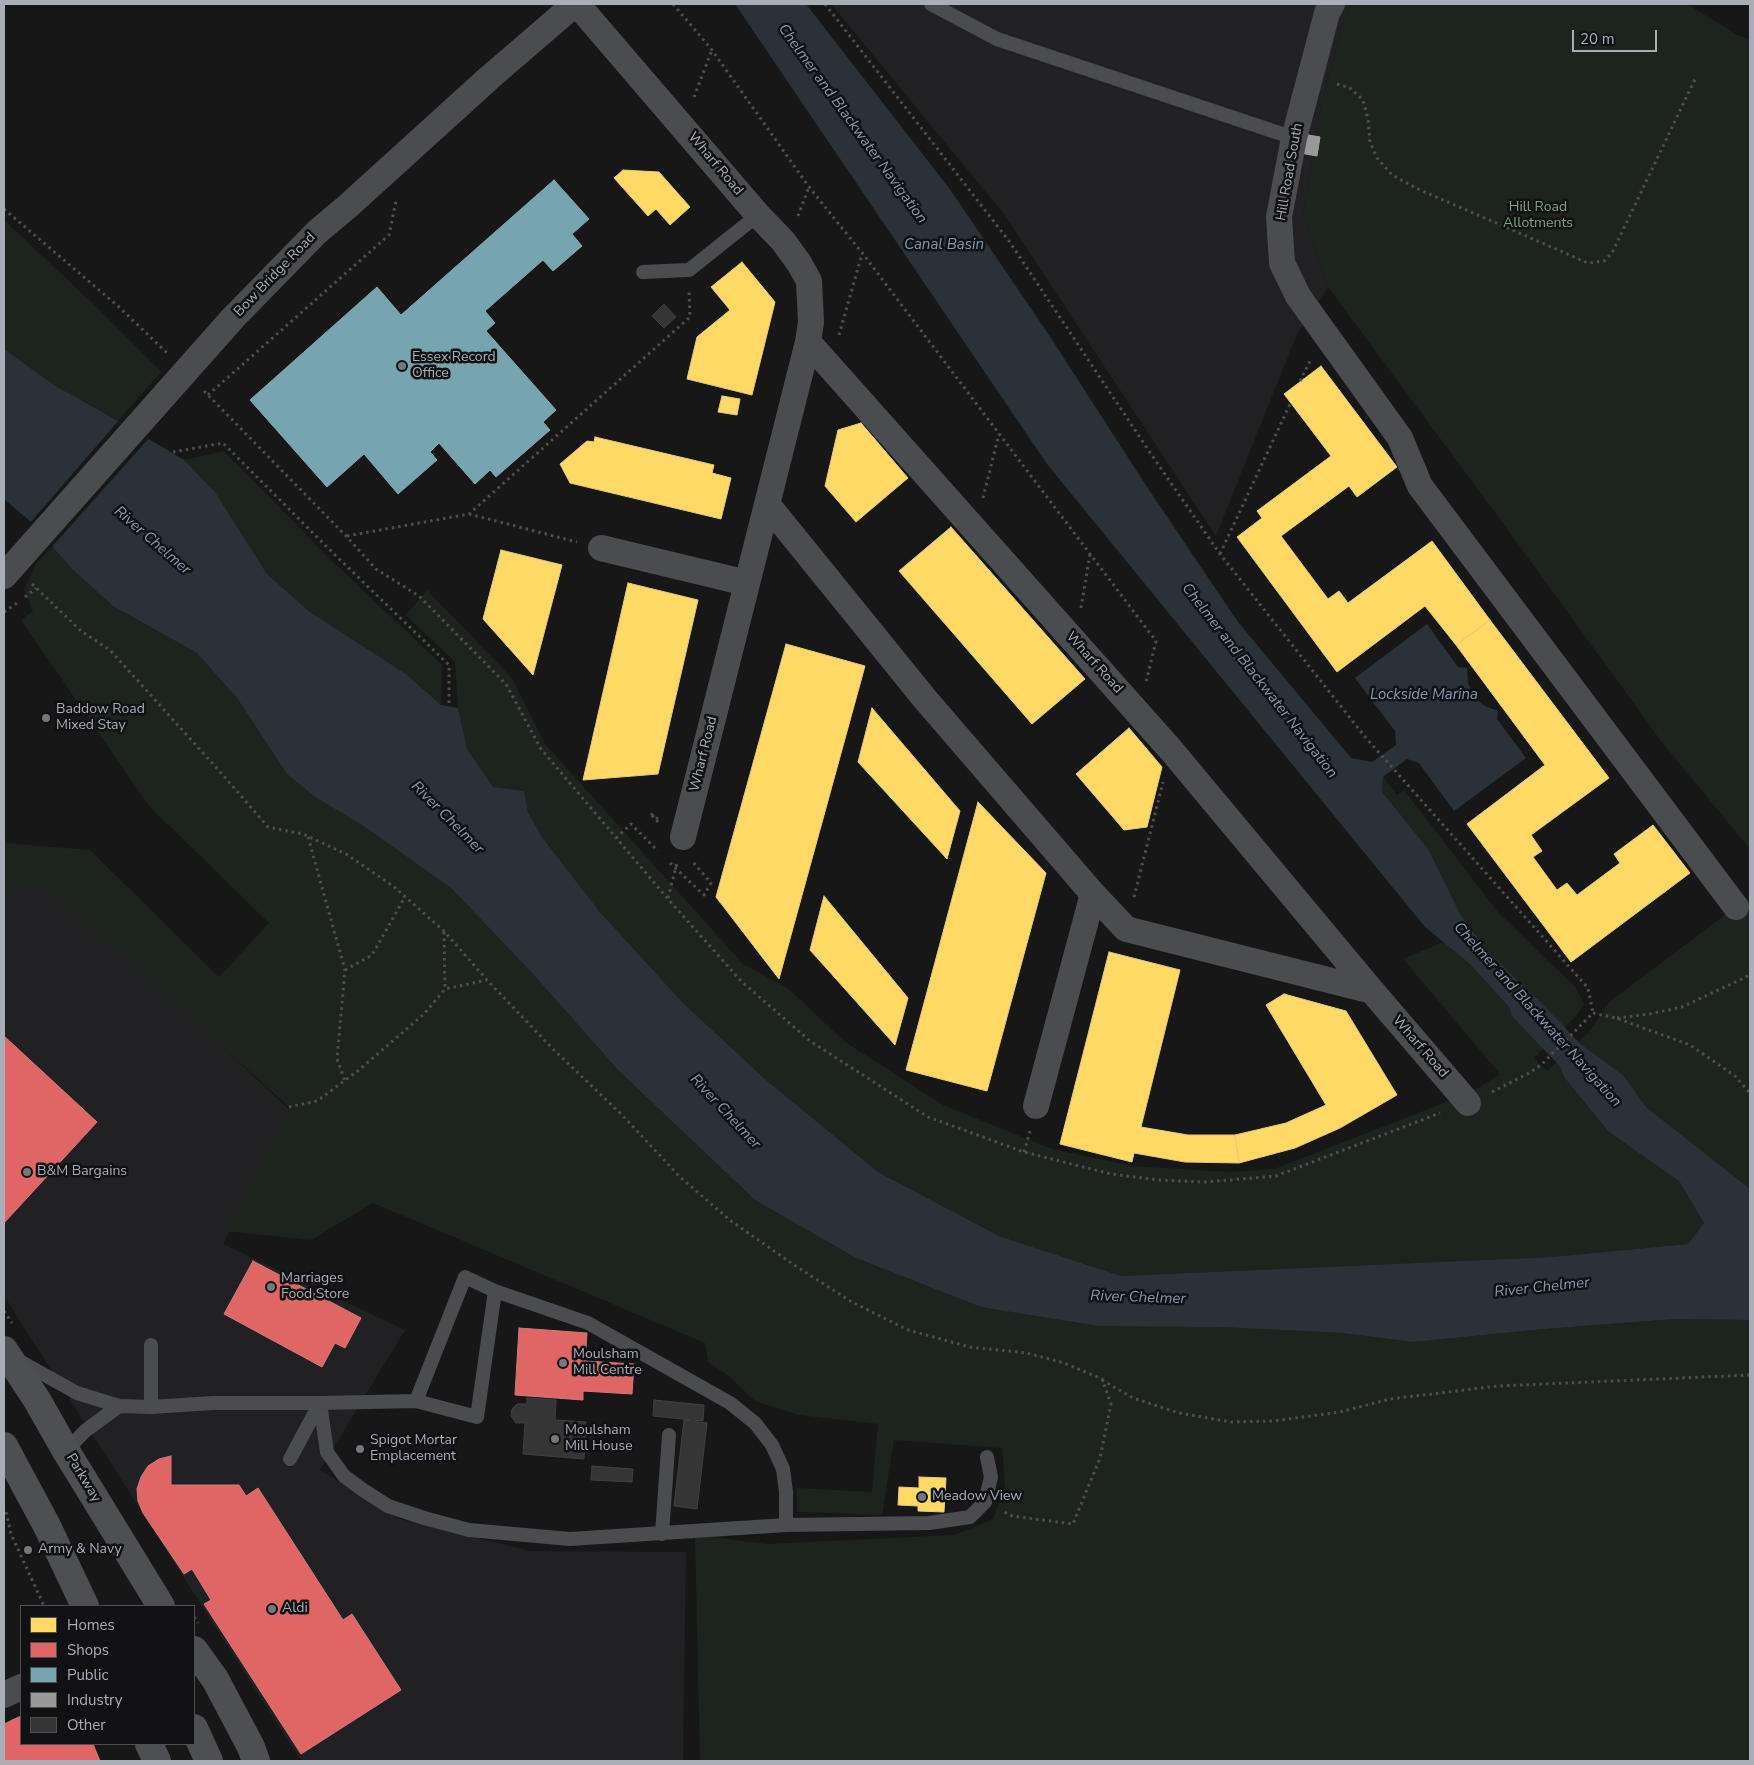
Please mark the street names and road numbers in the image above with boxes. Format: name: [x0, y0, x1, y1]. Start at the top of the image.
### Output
street label: Hill Road South: [1273, 122, 1307, 222]
street label: Wharf Road: [684, 129, 746, 199]
street label: Bow Bridge Road: [231, 230, 319, 320]
street label: Wharf Road: [1062, 629, 1126, 697]
street label: Wharf Road: [687, 715, 721, 793]
street label: Wharf Road: [1388, 1012, 1452, 1082]
street label: Parkway: [62, 1451, 104, 1505]

